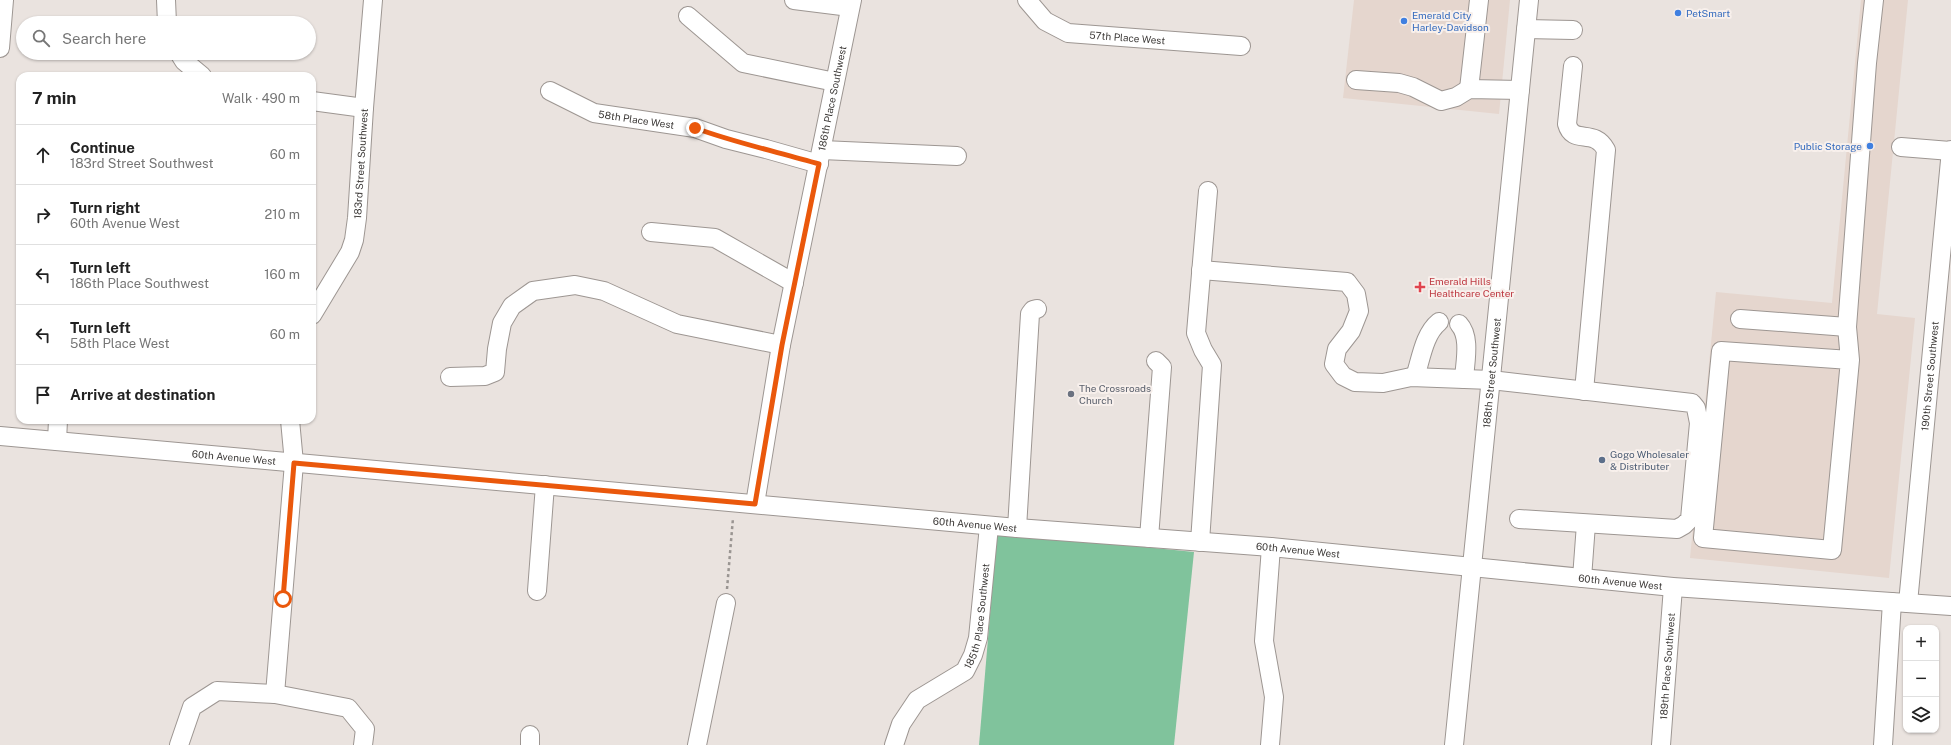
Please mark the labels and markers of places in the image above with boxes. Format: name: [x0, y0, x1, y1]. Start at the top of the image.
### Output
place label: PetSmart: [1686, 7, 1730, 19]
marker: PetSmart: [1673, 8, 1683, 18]
place label: Emerald City Harley-Davidson: [1412, 9, 1489, 33]
marker: Emerald City Harley-Davidson: [1399, 16, 1409, 26]
place label: Public Storage: [1794, 140, 1862, 152]
marker: Public Storage: [1865, 141, 1875, 151]
place label: Emerald Hills Healthcare Center: [1429, 275, 1514, 299]
marker: Emerald Hills Healthcare Center: [1414, 281, 1426, 293]
place label: The Crossroads Church: [1079, 382, 1151, 406]
marker: The Crossroads Church: [1066, 389, 1076, 399]
place label: Gogo Wholesaler & Distributer: [1610, 448, 1689, 472]
marker: Gogo Wholesaler & Distributer: [1597, 455, 1607, 465]

